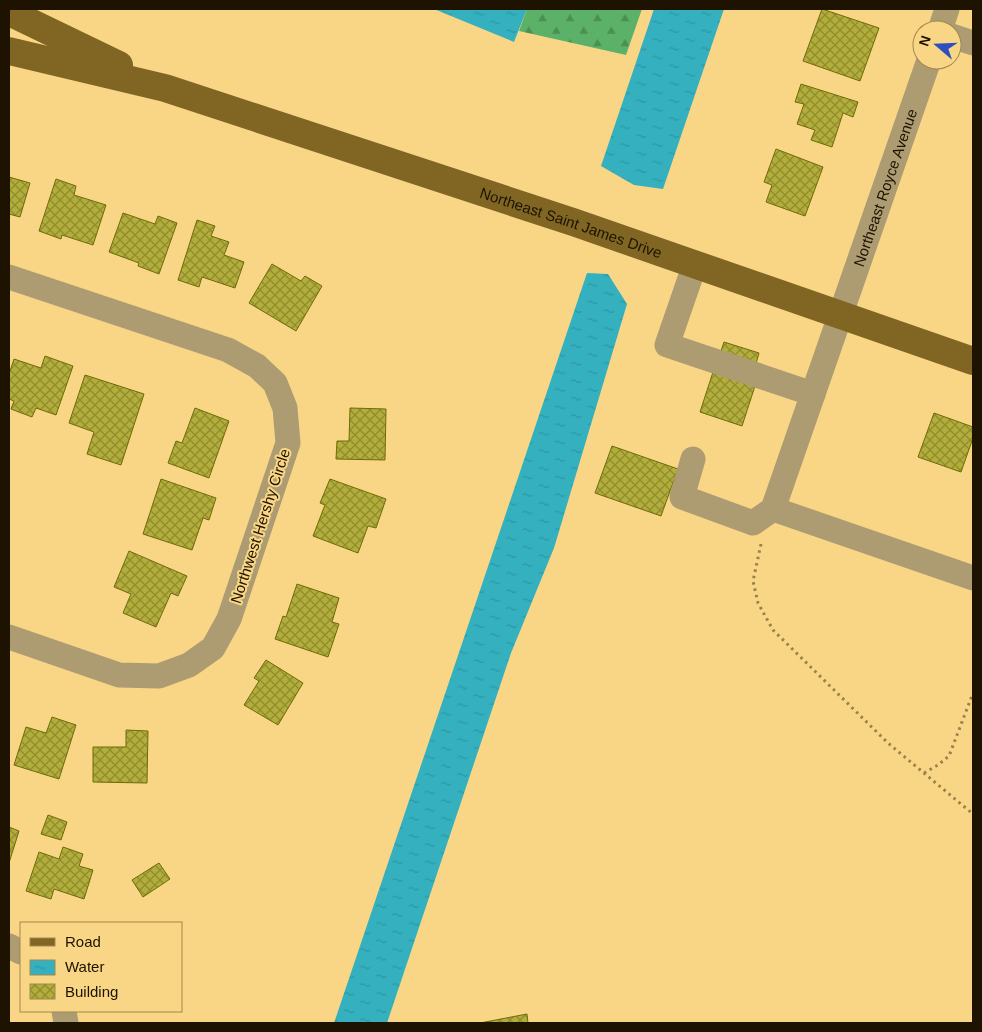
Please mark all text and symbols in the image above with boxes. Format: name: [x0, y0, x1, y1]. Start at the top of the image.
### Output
north arrow: [912, 20, 962, 70]
text: N: [915, 33, 934, 48]
street label: Northeast Royce Avenue: [849, 106, 920, 268]
street label: Northeast Saint James Drive: [478, 184, 664, 261]
street label: Northwest Hershy Circle: [227, 446, 293, 606]
legend: [20, 922, 182, 1012]
text: Road: [65, 933, 101, 950]
text: Water: [65, 958, 104, 975]
text: Building: [65, 983, 118, 1000]

